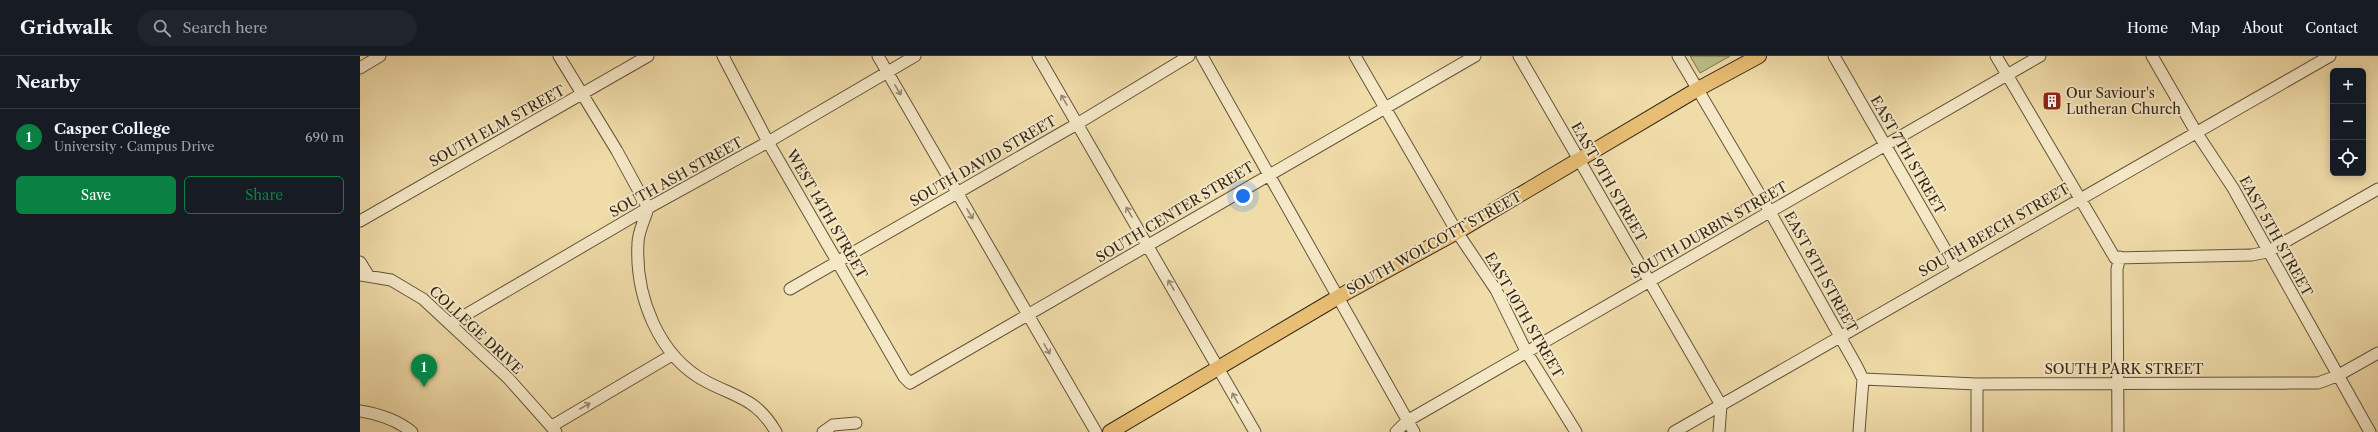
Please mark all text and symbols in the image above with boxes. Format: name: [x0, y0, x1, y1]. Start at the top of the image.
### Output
search box: [137, 10, 417, 46]
text: Gridwalk: [20, 16, 113, 39]
icon: search: [151, 17, 173, 39]
text: Search here: [183, 18, 268, 37]
text: Home: [2127, 19, 2168, 37]
text: Map: [2190, 19, 2220, 37]
text: About: [2242, 19, 2283, 37]
text: Contact: [2305, 19, 2358, 37]
map controls: [2330, 68, 2366, 176]
button: +: [2330, 68, 2366, 104]
text: Nearby: [16, 72, 80, 92]
street label: SOUTH ELM STREET: [426, 81, 569, 171]
one-way arrow: [894, 84, 902, 96]
place label: Our Saviour's Lutheran Church: [2066, 84, 2181, 118]
building icon: Our Saviour's Lutheran Church: [2041, 90, 2063, 112]
street label: EAST 7TH STREET: [1867, 92, 1950, 218]
one-way arrow: [1059, 94, 1067, 106]
button: −: [2330, 104, 2366, 140]
street label: SOUTH DAVID STREET: [906, 111, 1060, 210]
text: Casper College: [54, 119, 170, 138]
street label: EAST 9TH STREET: [1567, 119, 1651, 246]
text: 1: [26, 129, 32, 145]
text: 690 m: [305, 129, 344, 145]
street label: SOUTH ASH STREET: [606, 133, 746, 221]
text: University · Campus Drive: [54, 138, 215, 154]
button: locate: [2330, 140, 2366, 176]
street label: WEST 14TH STREET: [782, 145, 872, 282]
street label: SOUTH CENTER STREET: [1093, 157, 1258, 266]
street label: EAST 5TH STREET: [2235, 173, 2317, 300]
button: Save: [16, 176, 176, 214]
button: Share: [184, 176, 344, 214]
street label: SOUTH DURBIN STREET: [1627, 177, 1791, 282]
street label: SOUTH BEECH STREET: [1915, 179, 2073, 281]
your location: [1233, 186, 1253, 206]
street label: SOUTH WOLCOTT STREET: [1343, 187, 1525, 299]
one-way arrow: [1125, 206, 1133, 218]
one-way arrow: [967, 208, 974, 220]
street label: EAST 8TH STREET: [1780, 208, 1862, 336]
street label: EAST 10TH STREET: [1481, 249, 1568, 381]
one-way arrow: [1167, 279, 1175, 291]
street label: COLLEGE DRIVE: [425, 282, 527, 378]
one-way arrow: [1044, 343, 1052, 355]
pin: 1: [411, 354, 437, 387]
street label: SOUTH PARK STREET: [2044, 360, 2204, 378]
one-way arrow: [1231, 392, 1239, 404]
one-way arrow: [579, 402, 591, 410]

